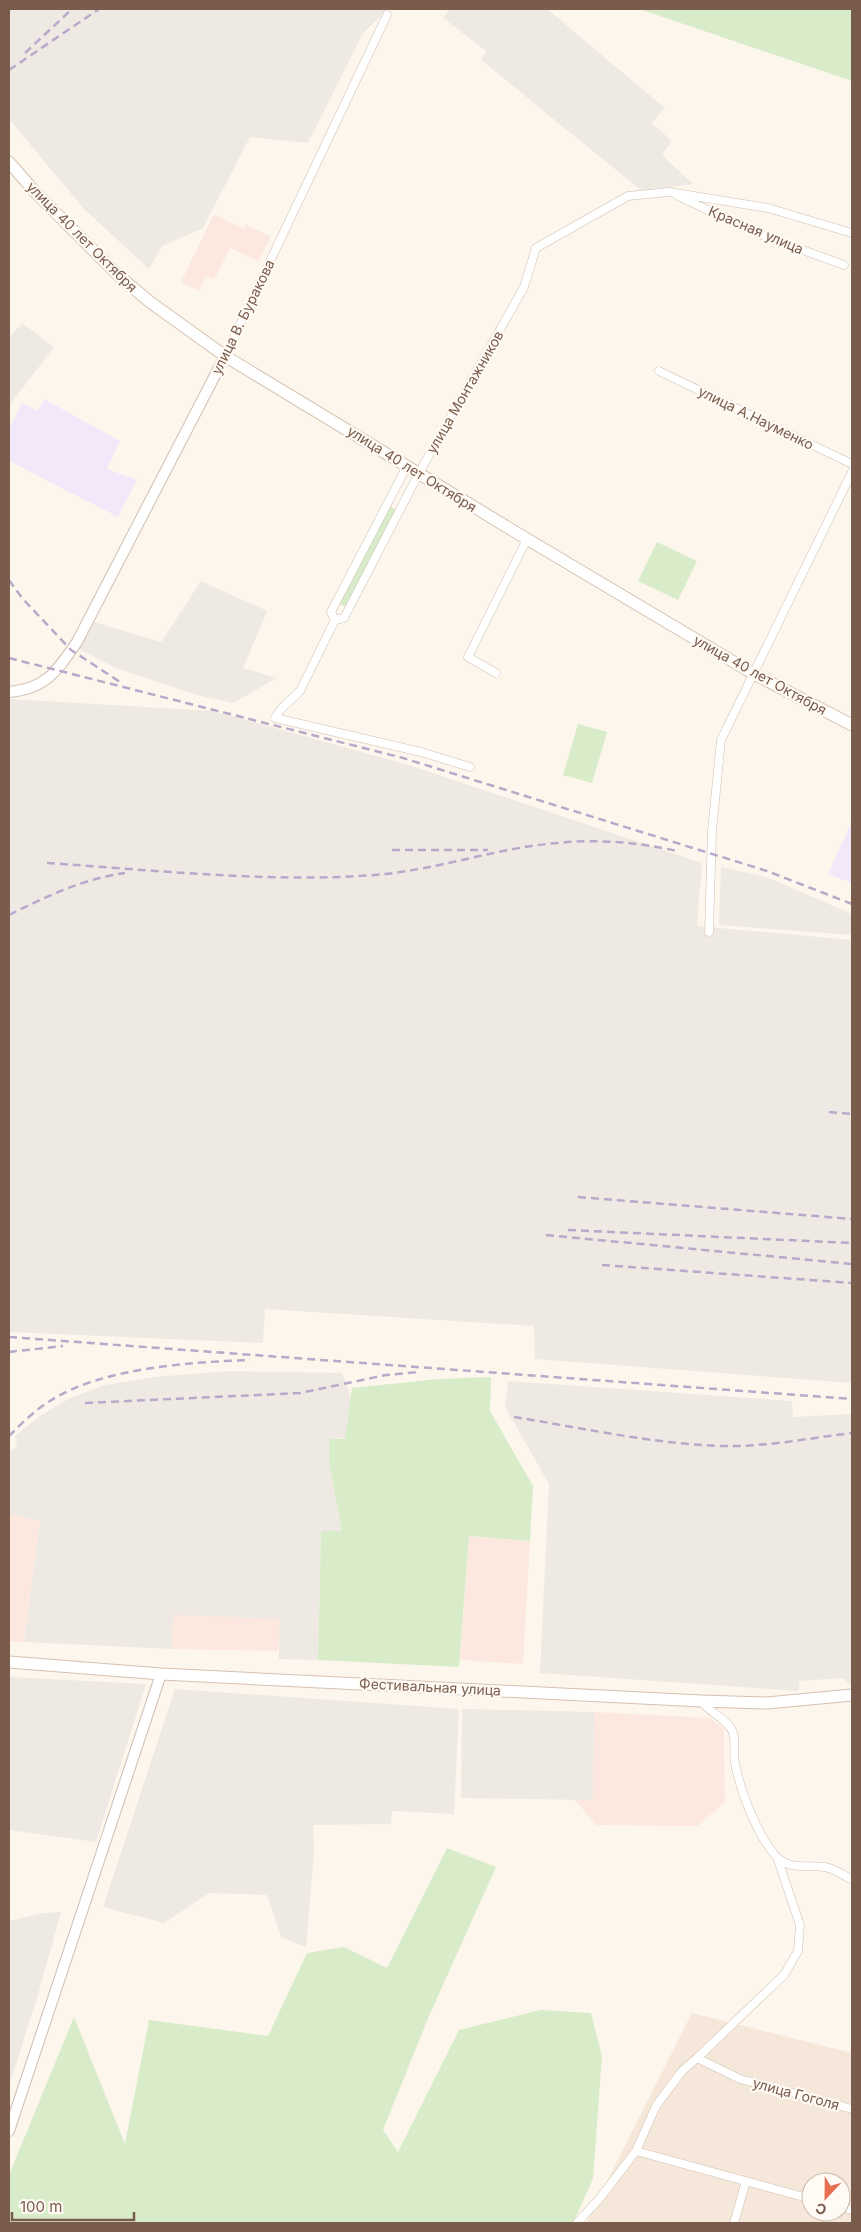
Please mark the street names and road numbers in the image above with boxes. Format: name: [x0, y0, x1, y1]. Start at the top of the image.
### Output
street label: улица 40 лет Октября: [24, 178, 141, 295]
street label: Красная улица: [706, 202, 806, 257]
street label: улица В. Буракова: [207, 257, 278, 377]
street label: улица Монтажников: [422, 327, 507, 456]
street label: улица А.Науменко: [696, 382, 817, 453]
street label: улица 40 лет Октября: [344, 422, 480, 515]
street label: улица 40 лет Октября: [691, 631, 830, 718]
street label: Фестивальная улица: [359, 1674, 501, 1699]
street label: улица Гоголя: [751, 2074, 841, 2113]

